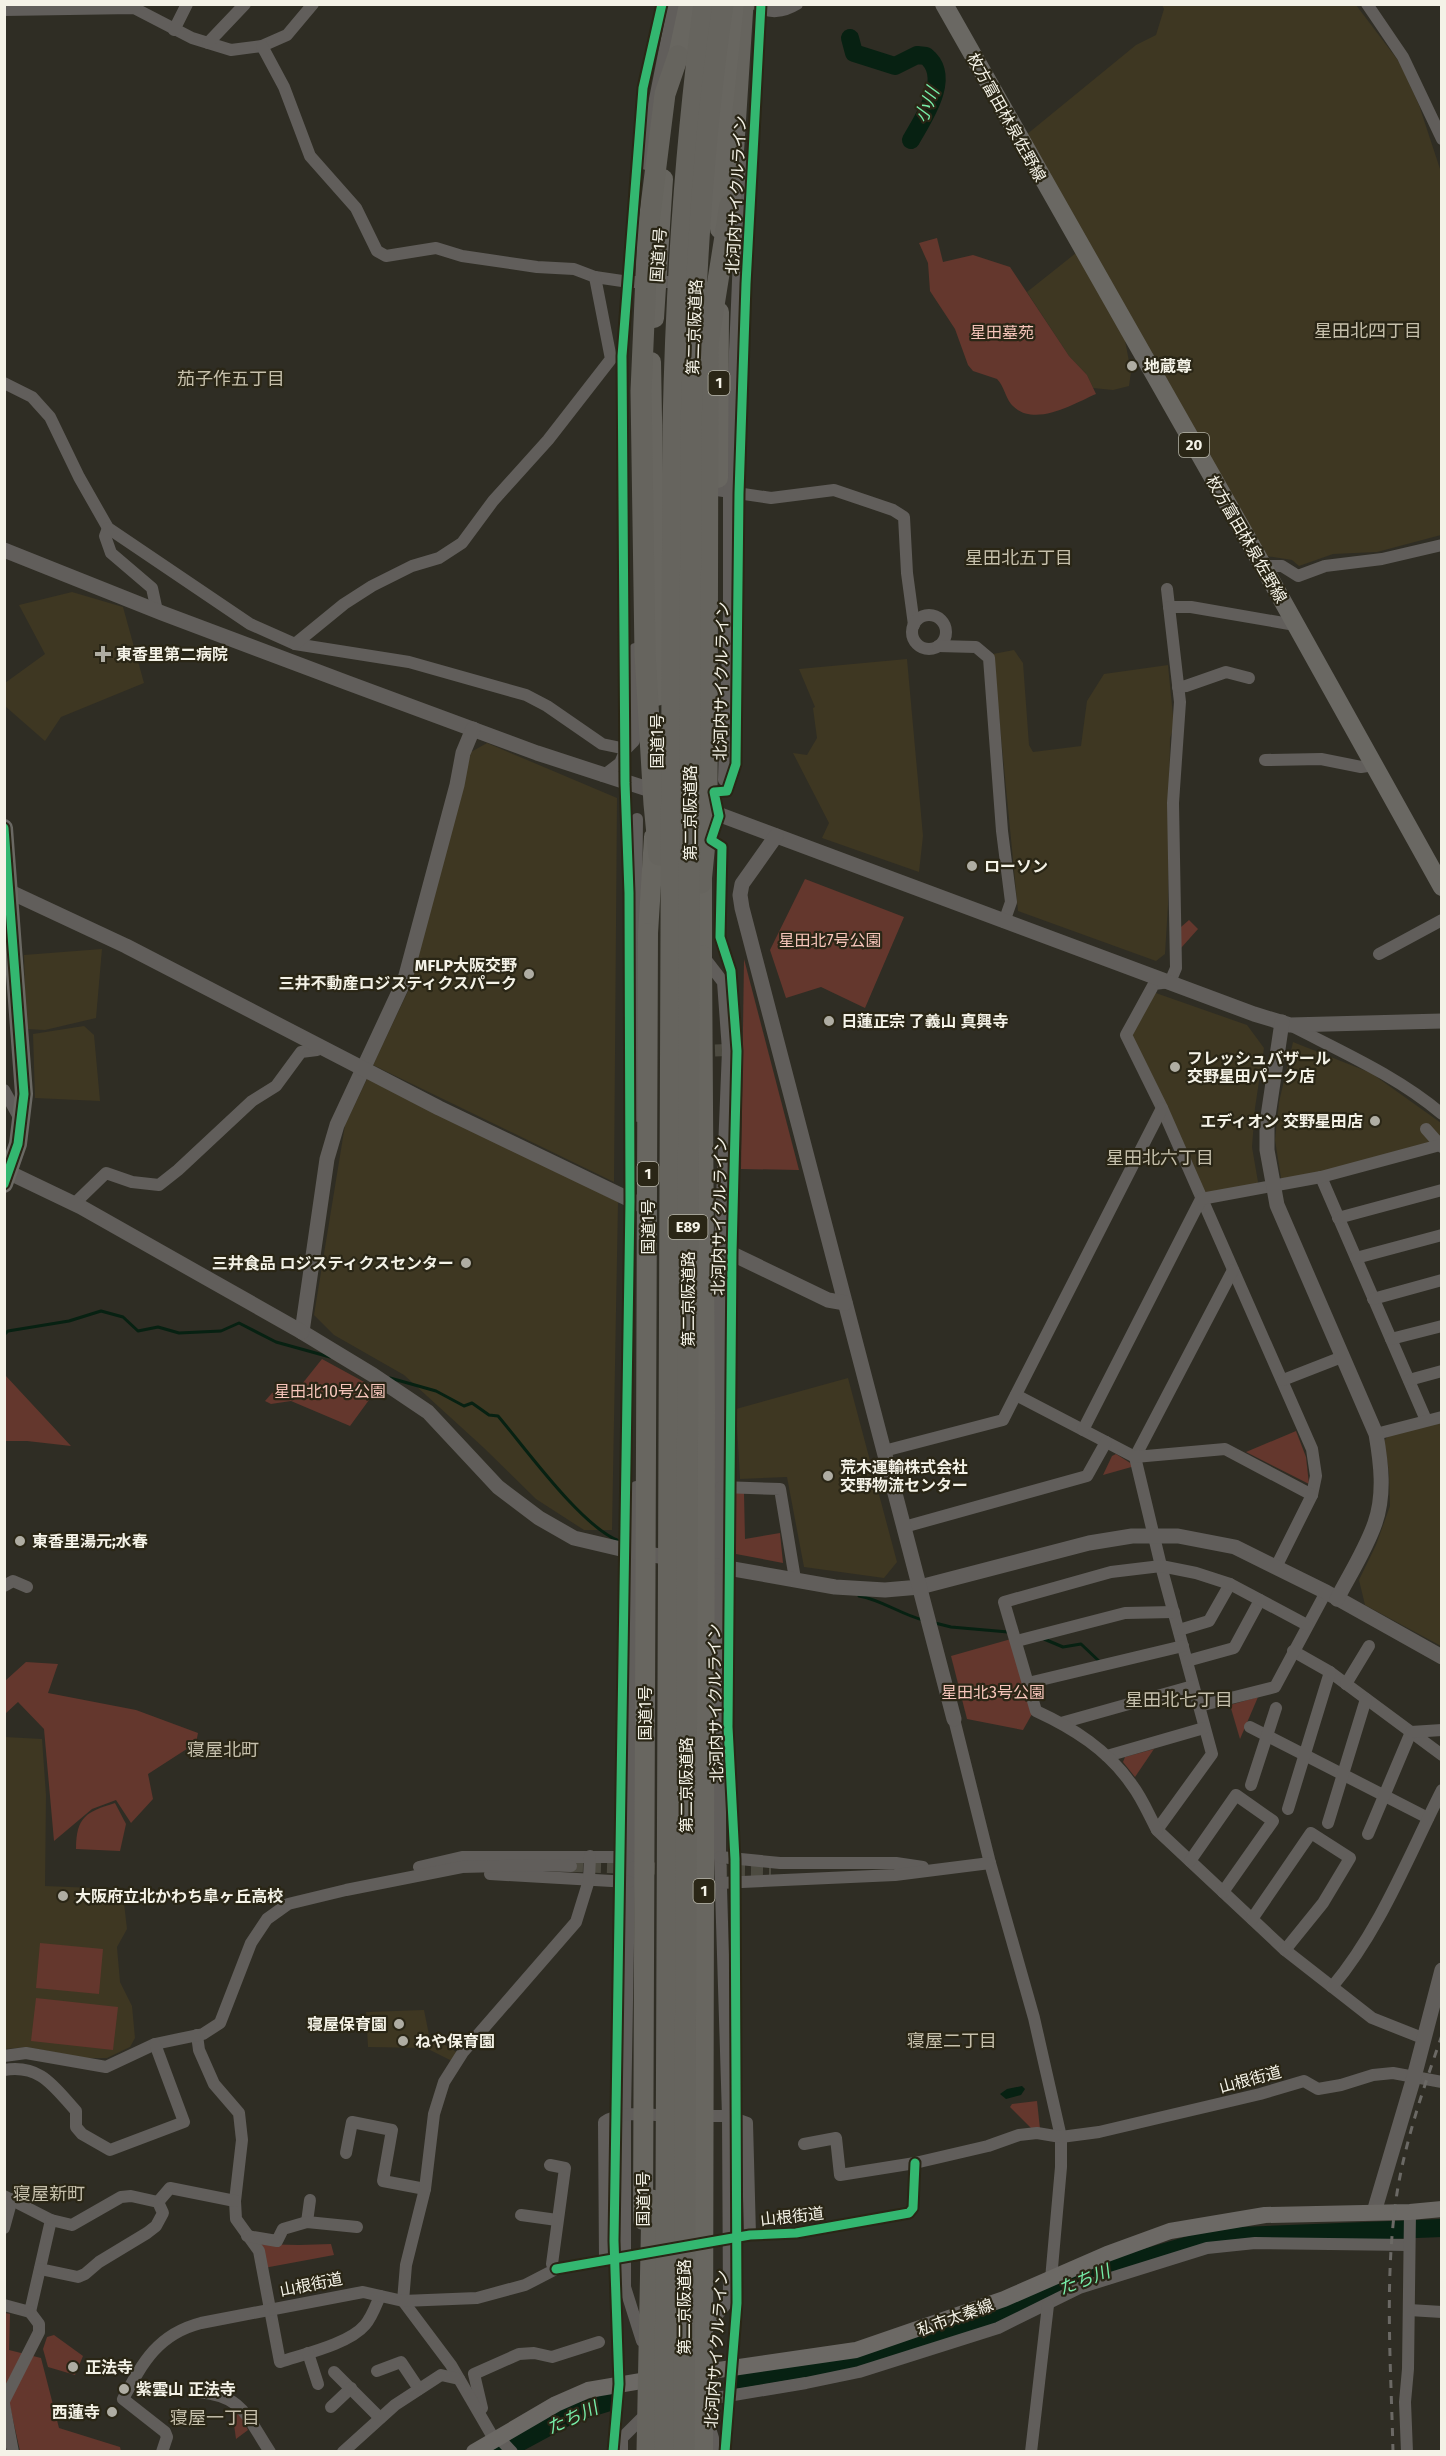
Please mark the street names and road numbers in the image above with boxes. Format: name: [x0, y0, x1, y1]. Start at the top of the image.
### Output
street label: 枚方富田林泉佐野線: [963, 50, 1050, 185]
street label: 北河内サイクルライン: [723, 115, 750, 275]
street label: 国道1号: [647, 227, 670, 283]
street label: 第二京阪道路: [683, 279, 706, 375]
road number: 1: [708, 371, 730, 395]
road number: 20: [1179, 433, 1209, 457]
street label: 枚方富田林泉佐野線: [1202, 472, 1291, 606]
street label: 北河内サイクルライン: [711, 601, 732, 761]
street label: 国道1号: [648, 714, 667, 768]
street label: 第二京阪道路: [681, 765, 700, 861]
street label: 北河内サイクルライン: [709, 1136, 730, 1296]
road number: 1: [638, 1162, 658, 1186]
street label: 国道1号: [639, 1200, 658, 1254]
road number: E89: [668, 1215, 708, 1239]
street label: 第二京阪道路: [679, 1251, 698, 1347]
street label: 北河内サイクルライン: [705, 1623, 726, 1783]
street label: 国道1号: [636, 1686, 655, 1740]
street label: 第二京阪道路: [677, 1737, 696, 1833]
road number: 1: [694, 1879, 714, 1903]
street label: 山根街道: [1217, 2062, 1284, 2097]
street label: 国道1号: [634, 2172, 653, 2226]
street label: 山根街道: [759, 2204, 825, 2229]
street label: 第二京阪道路: [675, 2259, 694, 2355]
street label: 山根街道: [278, 2269, 344, 2300]
street label: 北河内サイクルライン: [701, 2269, 732, 2429]
street label: 私市太秦線: [914, 2295, 996, 2340]

